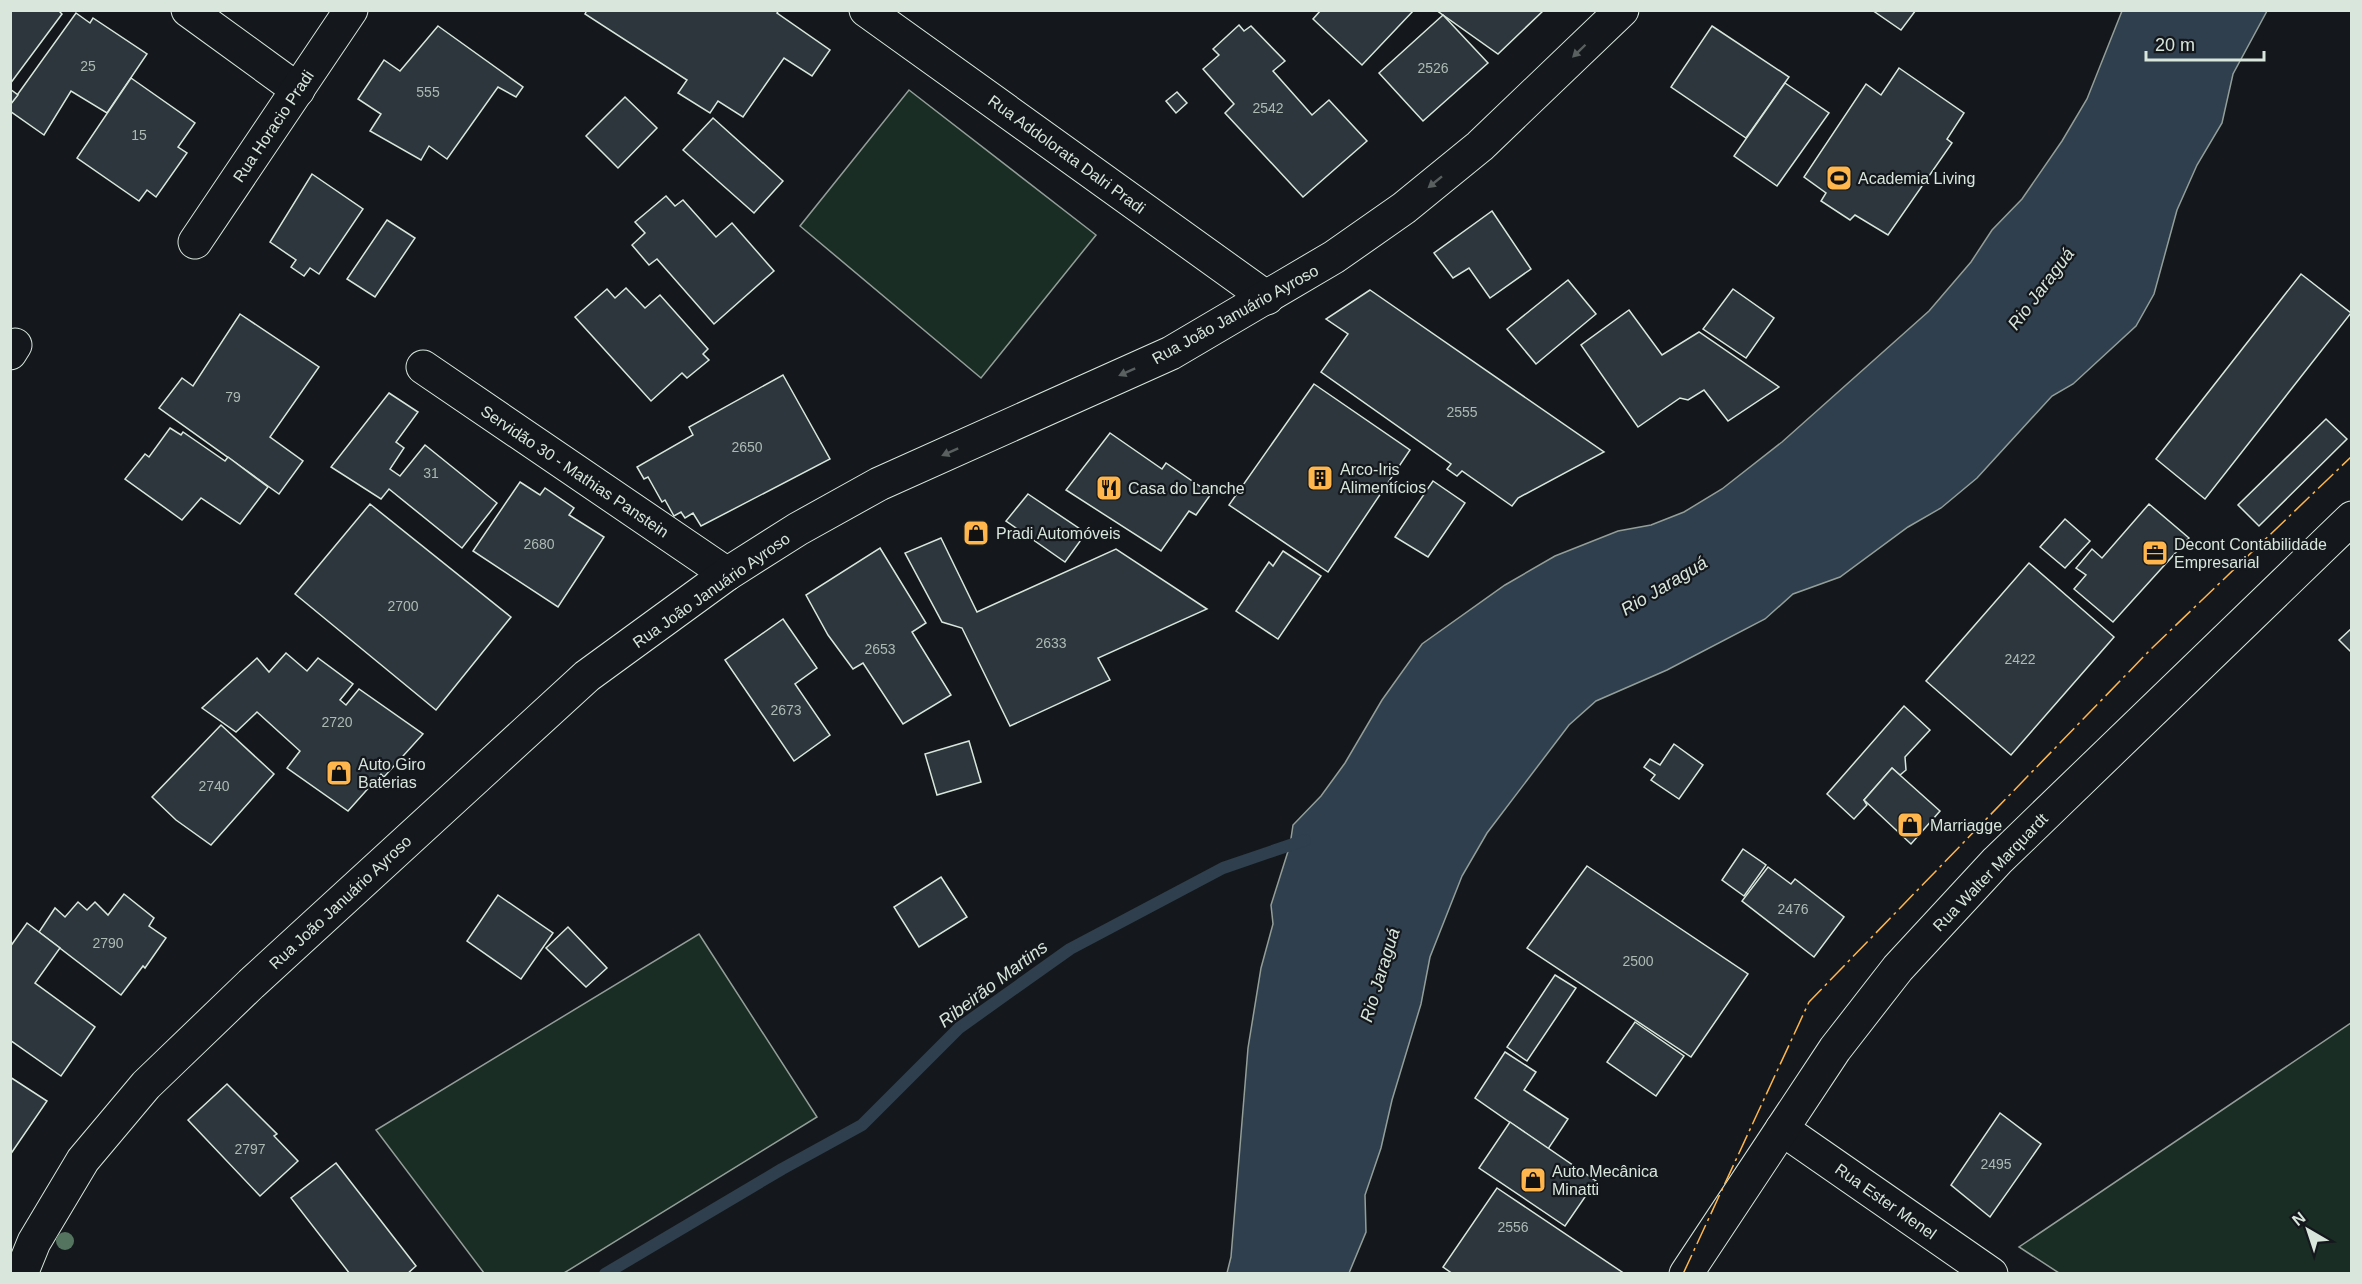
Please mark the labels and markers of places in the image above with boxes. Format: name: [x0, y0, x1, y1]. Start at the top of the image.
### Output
sports icon: Academia Living: [1824, 163, 1854, 193]
place label: Academia Living: [1858, 170, 1975, 187]
place label: Arco-Iris Alimentícios: [1340, 461, 1426, 496]
building icon: Arco-Iris Alimentícios: [1305, 463, 1335, 493]
restaurant icon: Casa do Lanche: [1094, 473, 1124, 503]
place label: Casa do Lanche: [1128, 480, 1245, 497]
shop icon: Pradi Automóveis: [961, 518, 991, 548]
place label: Pradi Automóveis: [996, 525, 1121, 542]
place label: Decont Contabilidade Empresarial: [2174, 536, 2327, 571]
office icon: Decont Contabilidade Empresarial: [2140, 538, 2170, 568]
place label: Auto Giro Baterias: [358, 756, 426, 791]
shop icon: Auto Giro Baterias: [324, 758, 354, 788]
shop icon: Marriagge: [1895, 810, 1925, 840]
place label: Marriagge: [1930, 817, 2002, 834]
place label: Auto Mecânica Minatti: [1552, 1163, 1658, 1198]
shop icon: Auto Mecânica Minatti: [1518, 1165, 1548, 1195]

